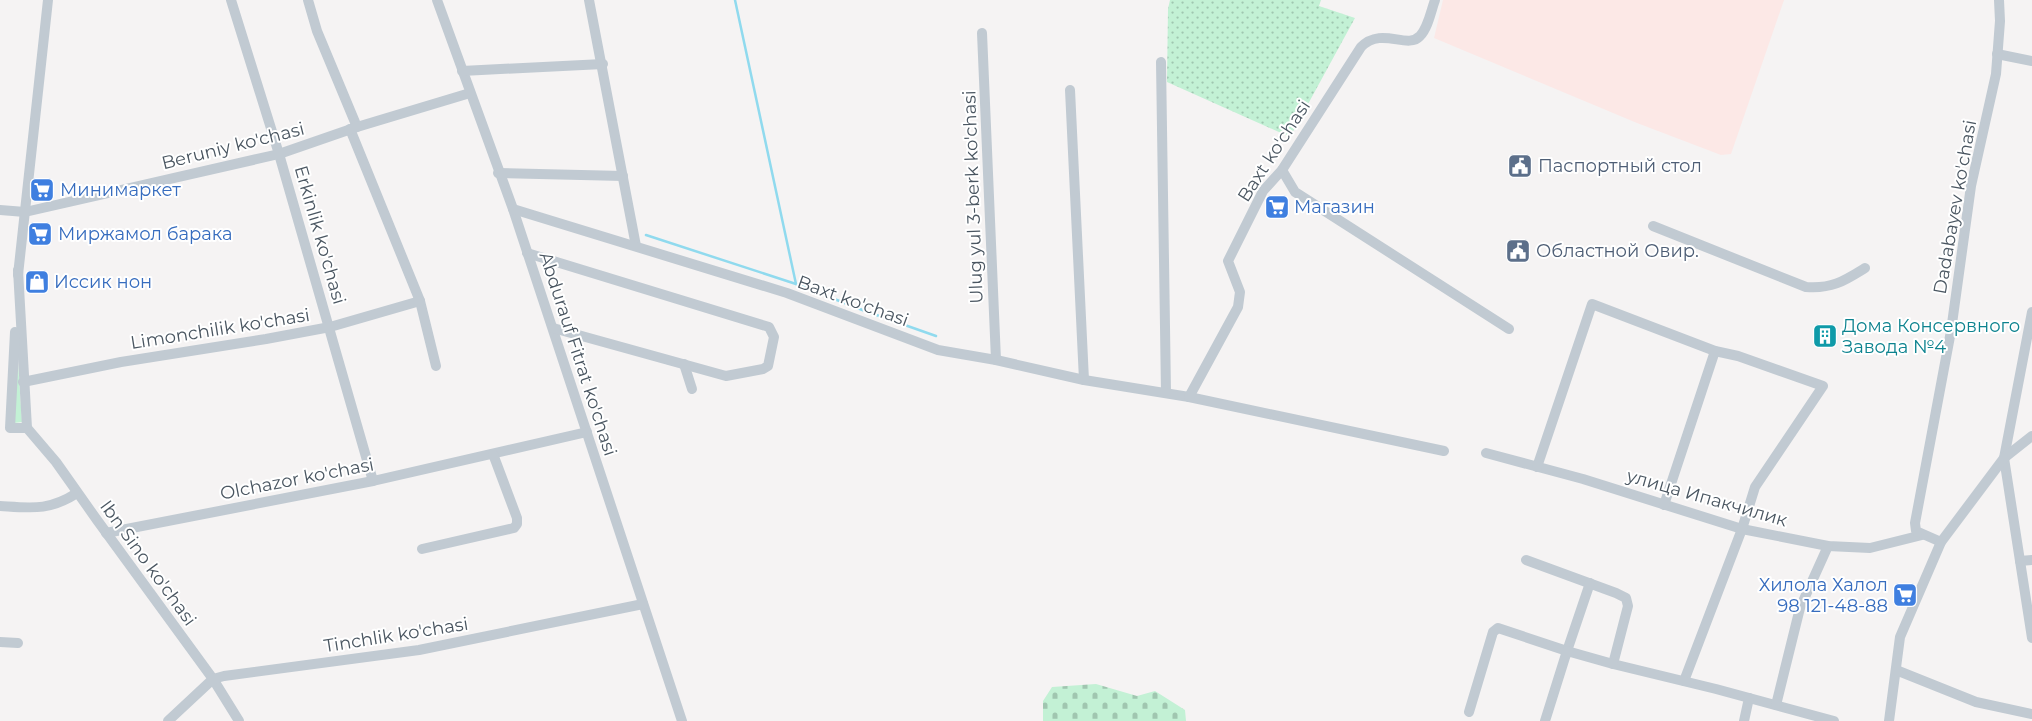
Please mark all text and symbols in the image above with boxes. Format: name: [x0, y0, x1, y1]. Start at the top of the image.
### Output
street label: Ulug yul 3-berk ko'chasi: [958, 90, 988, 304]
street label: Baxt ko'chasi: [1233, 96, 1315, 206]
street label: Beruniy ko'chasi: [159, 118, 307, 174]
street label: Dadabayev ko'chasi: [1929, 118, 1981, 296]
public building icon: Паспортный стол: [1507, 153, 1533, 179]
place label: Паспортный стол: [1538, 155, 1702, 177]
street label: Erkinlik ko'chasi: [290, 163, 350, 307]
supermarket icon: Минимаркет: [29, 177, 55, 203]
place label: Минимаркет: [60, 179, 181, 201]
supermarket icon: Магазин: [1264, 194, 1290, 220]
place label: Магазин: [1294, 196, 1375, 218]
supermarket icon: Миржамол барака: [27, 221, 53, 247]
place label: Миржамол барака: [58, 223, 233, 245]
public building icon: Областной Овир.: [1505, 238, 1531, 264]
place label: Областной Овир.: [1536, 240, 1699, 262]
street label: Abdurauf Fitrat ko'chasi: [535, 249, 621, 459]
shop icon: Иссик нон: [24, 269, 50, 295]
place label: Иссик нон: [54, 271, 152, 293]
street label: Baxt ko'chasi: [794, 271, 912, 331]
street label: Limonchilik ko'chasi: [129, 304, 311, 354]
place label: Дома Консервного Завода №4: [1842, 315, 2020, 358]
building icon: Дома Консервного Завода №4: [1812, 323, 1838, 349]
street label: Olchazor ko'chasi: [218, 453, 376, 505]
street label: улица Ипакчилик: [1623, 464, 1790, 532]
street label: Ibn Sino ko'chasi: [95, 496, 201, 630]
place label: Хилола Халол 98 121-48-88: [1759, 574, 1888, 617]
supermarket icon: Хилола Халол 98 121-48-88: [1892, 582, 1918, 608]
street label: Tinchlik ko'chasi: [322, 613, 470, 657]

